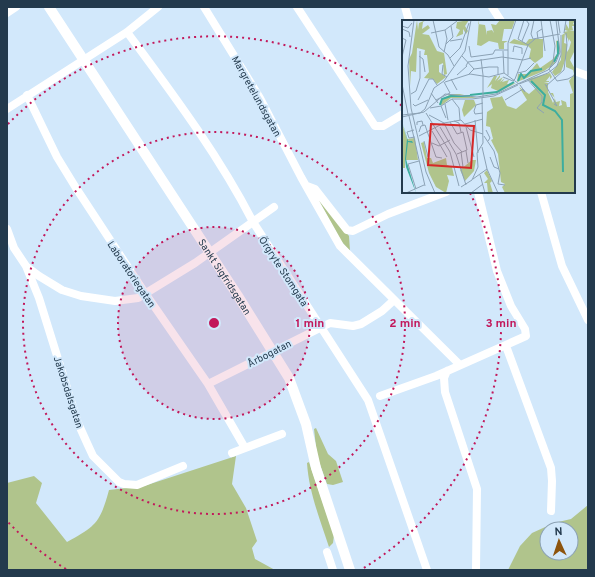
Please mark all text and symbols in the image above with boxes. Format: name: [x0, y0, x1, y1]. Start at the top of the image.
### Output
inset map: [402, 20, 575, 193]
street label: Margretelundsgatan: [228, 54, 283, 139]
street label: Örgryte Stomgata: [255, 234, 310, 309]
street label: Sankt Sigfridsgatan: [194, 237, 253, 318]
street label: Laboratoriegatan: [104, 239, 158, 311]
centre of rings: [207, 316, 221, 330]
text: 1 min: [296, 316, 324, 332]
text: 2 min: [389, 316, 421, 332]
text: 3 min: [485, 316, 517, 332]
street label: Årbogatan: [245, 338, 294, 371]
street label: Jakobsdalsgatan: [50, 355, 85, 430]
north arrow: [539, 521, 579, 561]
text: N: [554, 525, 563, 539]

